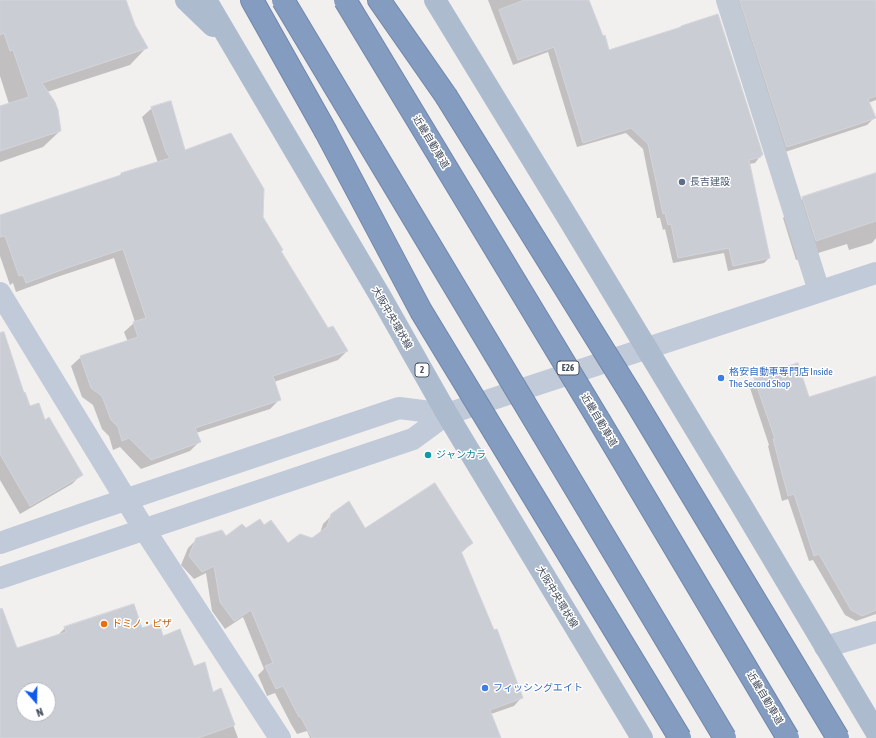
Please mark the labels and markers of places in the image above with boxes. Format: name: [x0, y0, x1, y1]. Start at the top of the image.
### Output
place label: 長吉建設: [690, 176, 730, 188]
marker: 長吉建設: [677, 177, 687, 187]
place label: 格安自動車専門店 Inside The Second Shop: [729, 366, 833, 390]
marker: 格安自動車専門店 Inside The Second Shop: [716, 373, 726, 383]
place label: ジャンカラ: [436, 449, 486, 461]
marker: ジャンカラ: [423, 450, 433, 460]
place label: ドミノ・ピザ: [112, 618, 172, 630]
marker: ドミノ・ピザ: [99, 619, 109, 629]
place label: フィッシングエイト: [493, 682, 583, 694]
marker: フィッシングエイト: [480, 683, 490, 693]

